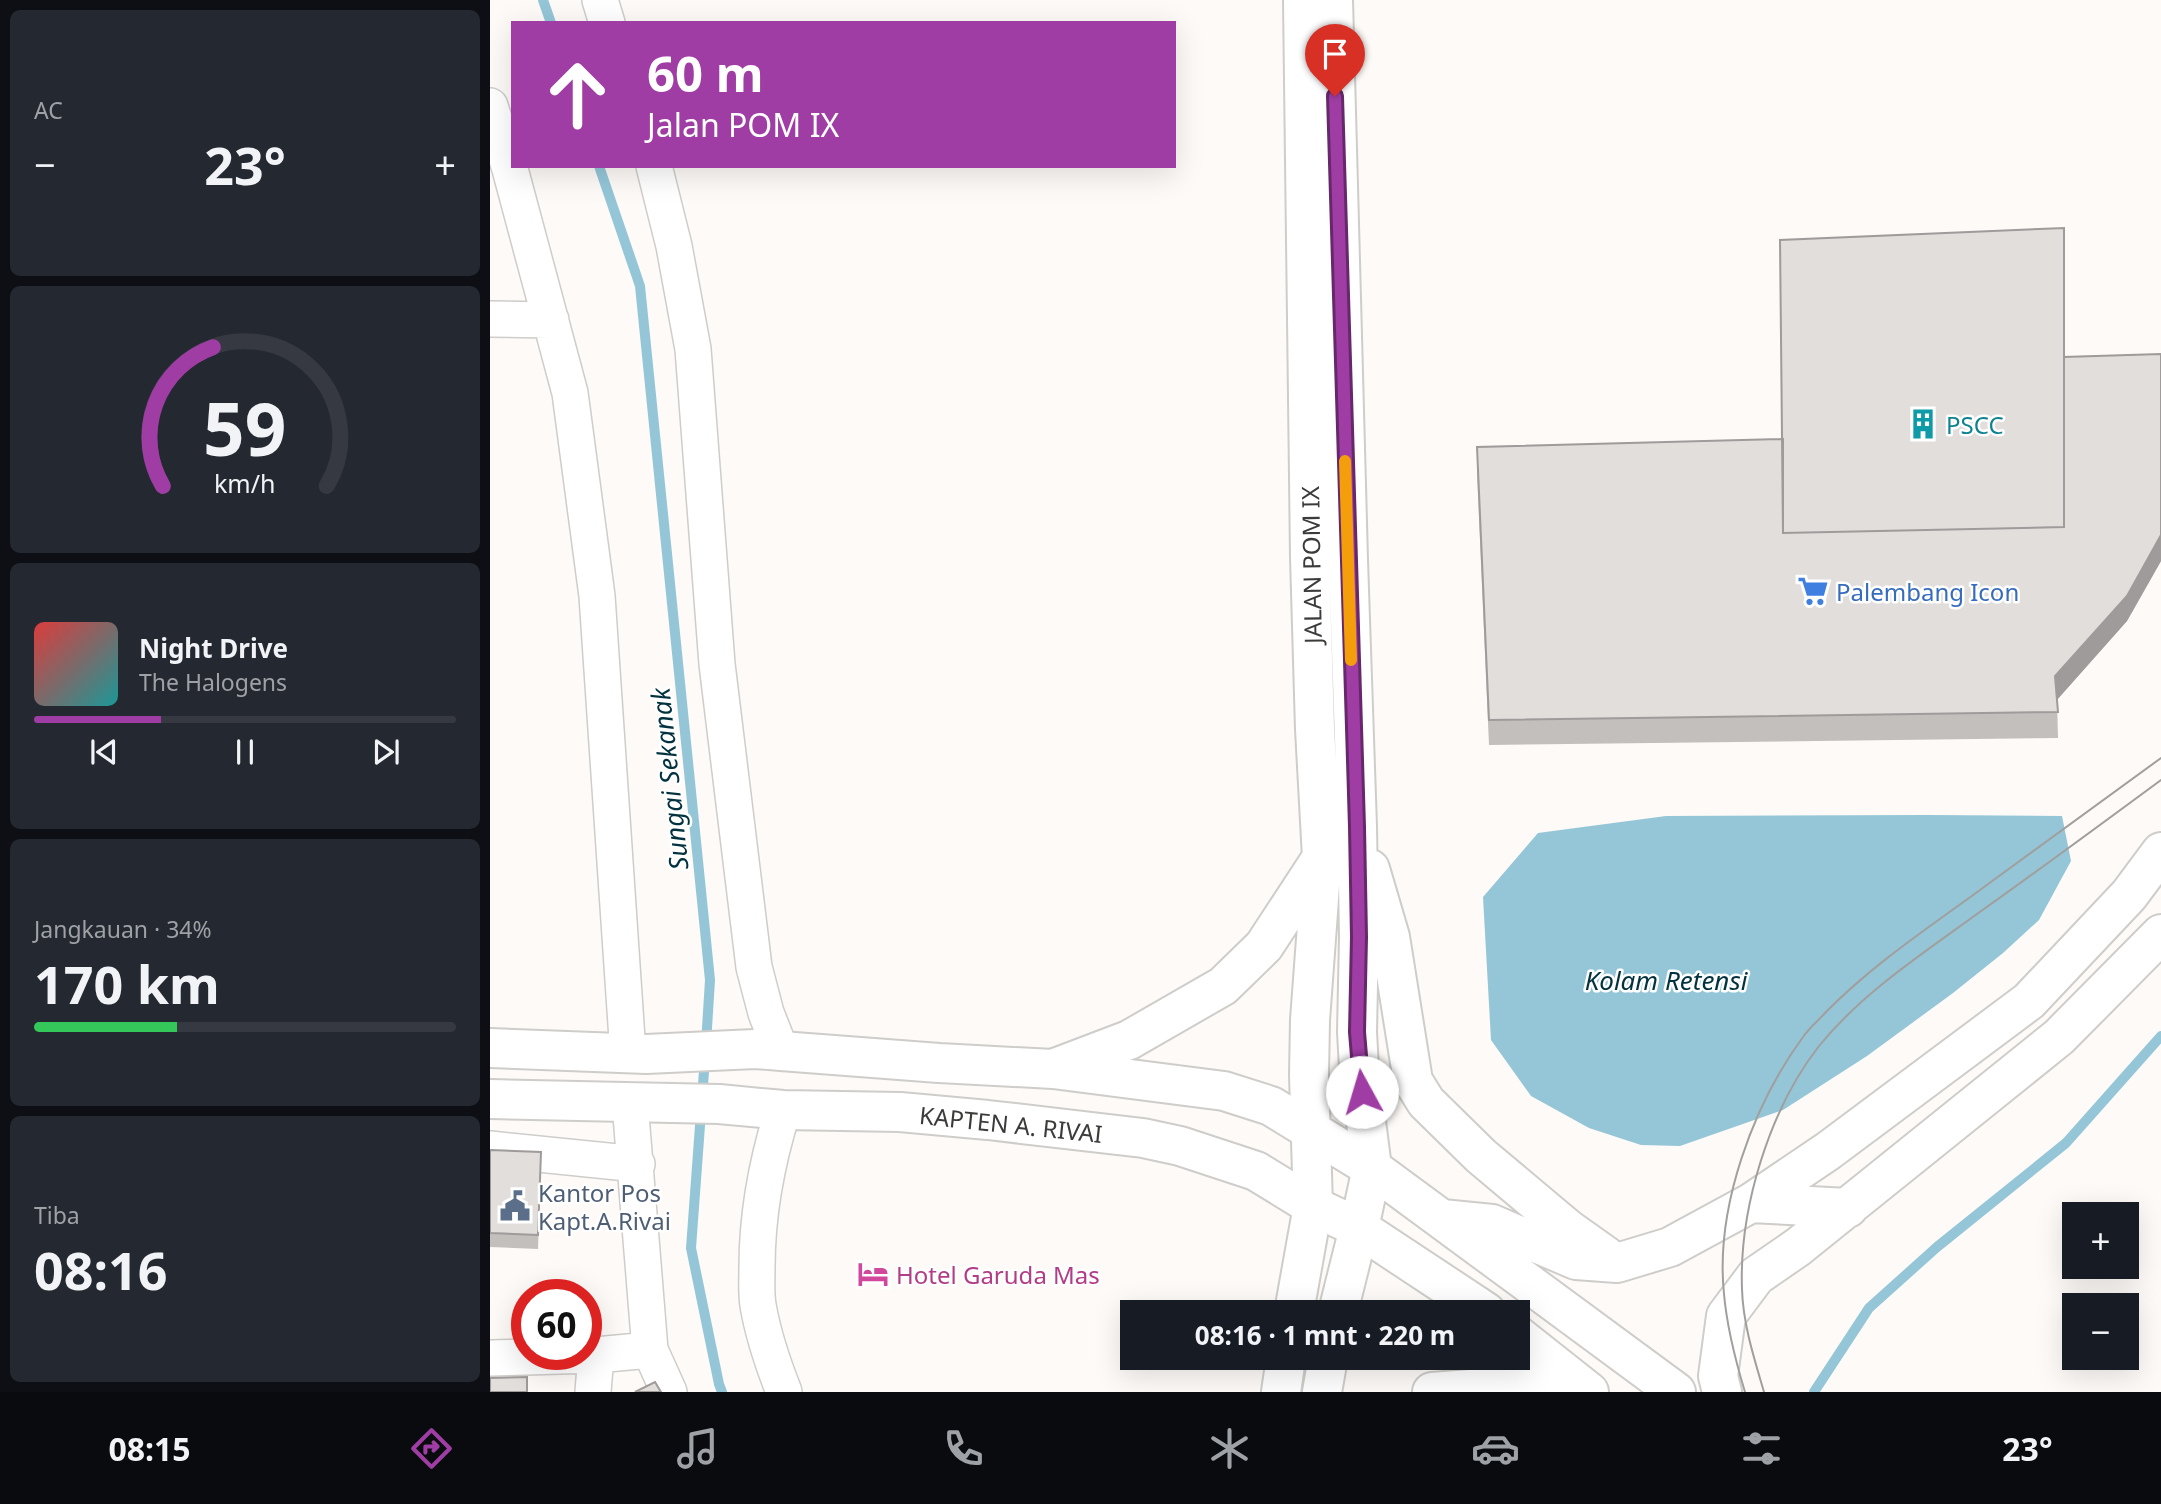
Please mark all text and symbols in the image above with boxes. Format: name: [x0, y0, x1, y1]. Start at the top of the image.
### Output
pin: [1305, 24, 1365, 96]
icon: arrive: [1316, 35, 1354, 73]
text: 60 m: [647, 40, 764, 106]
icon: ahead: [532, 49, 623, 140]
text: AC: [34, 94, 63, 126]
text: Jalan POM IX: [647, 103, 839, 146]
text: 23°: [204, 129, 286, 200]
text: −: [34, 138, 56, 190]
text: +: [434, 138, 456, 190]
text: 59: [203, 378, 287, 477]
building icon: PSCC: [1906, 407, 1940, 441]
place label: PSCC: [1946, 408, 2004, 441]
text: km/h: [214, 465, 276, 499]
street label: JALAN POM IX: [1293, 486, 1329, 646]
supermarket icon: Palembang Icon: [1796, 574, 1830, 608]
place label: Palembang Icon: [1836, 575, 2019, 608]
text: Night Drive: [139, 630, 288, 666]
text: The Halogens: [139, 666, 287, 698]
water label: Sungai Sekanak: [641, 685, 696, 872]
icon: previous: [85, 733, 123, 771]
icon: pause: [226, 733, 264, 771]
icon: next: [367, 733, 405, 771]
text: Jangkauan · 34%: [34, 913, 212, 945]
text: 170 km: [34, 948, 220, 1019]
water label: Kolam Retensi: [1585, 962, 1749, 998]
position arrow: [1325, 1055, 1399, 1129]
street label: KAPTEN A. RIVAI: [918, 1098, 1104, 1150]
place label: Kantor Pos Kapt.A.Rivai: [538, 1176, 671, 1237]
public building icon: Kantor Pos Kapt.A.Rivai: [498, 1189, 532, 1223]
text: Tiba: [34, 1199, 80, 1231]
map controls: [2062, 1202, 2139, 1370]
button: +: [2062, 1202, 2139, 1279]
text: 08:16: [34, 1234, 168, 1305]
hotel icon: Hotel Garuda Mas: [856, 1257, 890, 1291]
place label: Hotel Garuda Mas: [896, 1258, 1100, 1291]
speed limit sign: 60: [511, 1279, 602, 1370]
button: −: [2062, 1293, 2139, 1370]
text: 08:16 · 1 mnt · 220 m: [1195, 1317, 1455, 1353]
icon: directions: [407, 1424, 456, 1473]
icon: music: [673, 1424, 722, 1473]
icon: phone: [939, 1424, 988, 1473]
icon: climate: [1205, 1424, 1254, 1473]
icon: car: [1471, 1424, 1520, 1473]
icon: filters: [1737, 1424, 1786, 1473]
text: 08:15: [108, 1427, 191, 1470]
text: 23°: [2002, 1427, 2053, 1470]

